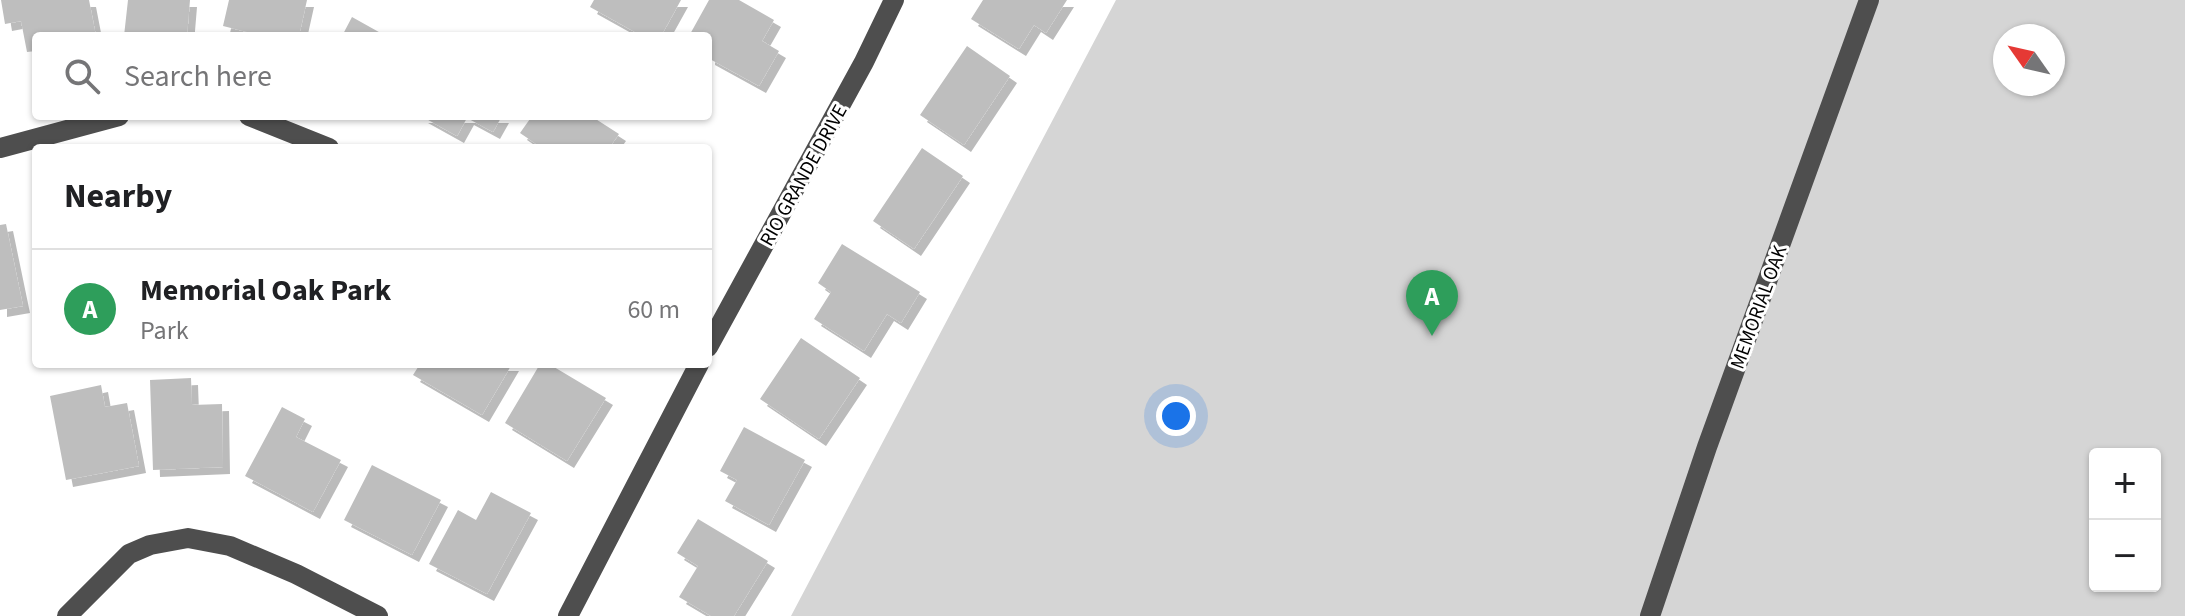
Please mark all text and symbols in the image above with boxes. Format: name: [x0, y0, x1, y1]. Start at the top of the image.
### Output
north arrow: [1993, 24, 2065, 96]
search box: [32, 32, 712, 120]
icon: search: [60, 54, 104, 98]
text: Search here: [124, 55, 272, 98]
street label: RIO GRANDE DRIVE: [753, 100, 854, 251]
text: Nearby: [64, 172, 172, 221]
street label: MEMORIAL OAK: [1724, 241, 1794, 373]
text: Memorial Oak Park: [140, 269, 391, 312]
pin: A: [1406, 270, 1458, 336]
text: A: [83, 291, 97, 328]
text: 60 m: [627, 291, 680, 328]
text: Park: [140, 312, 189, 349]
your location: [1156, 396, 1196, 436]
map controls: [2089, 448, 2161, 592]
button: +: [2089, 448, 2161, 520]
button: −: [2089, 520, 2161, 592]

